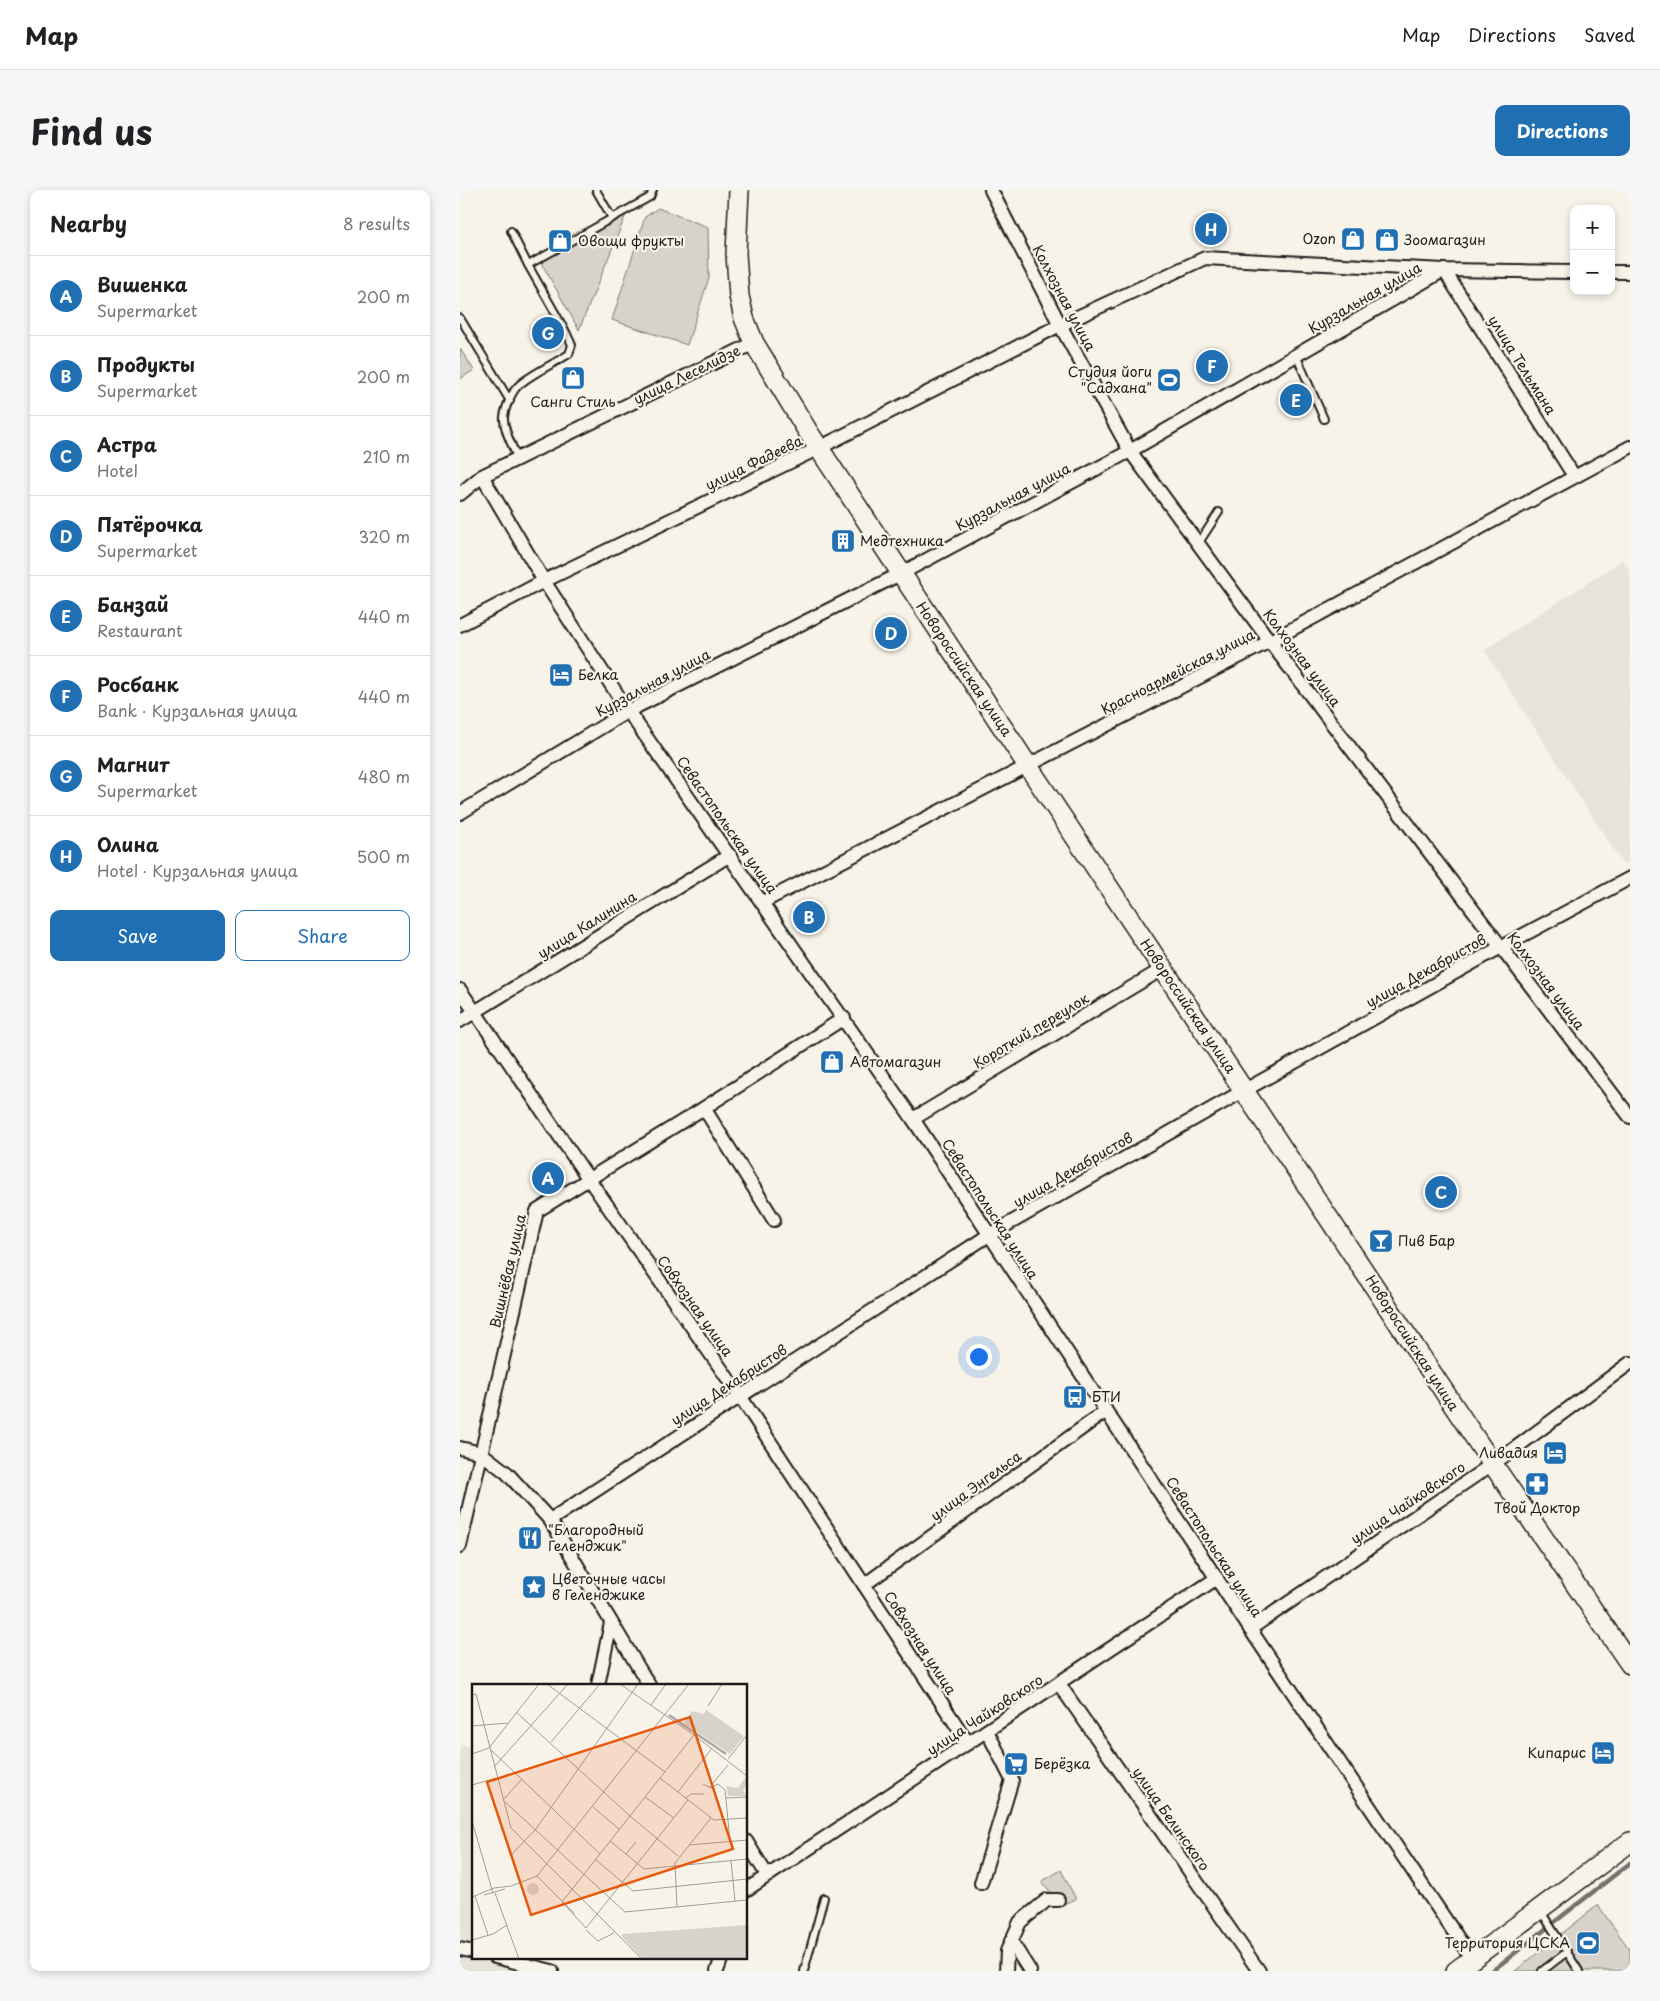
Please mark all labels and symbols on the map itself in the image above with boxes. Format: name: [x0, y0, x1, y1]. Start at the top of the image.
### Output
pin: H: [1195, 210, 1227, 248]
shop icon: Ozon: [1340, 226, 1366, 252]
shop icon: Зоомагазин: [1374, 227, 1400, 253]
shop icon: Овощи фрукты: [547, 228, 573, 254]
place label: Ozon: [1303, 228, 1336, 249]
place label: Зоомагазин: [1403, 229, 1486, 250]
place label: Овощи фрукты: [578, 230, 684, 251]
street label: Колхозная улица: [1028, 241, 1101, 355]
street label: Курзальная улица: [1304, 257, 1425, 338]
street label: улица Тельмана: [1483, 311, 1562, 419]
pin: G: [532, 314, 564, 352]
street label: улица Леселидзе: [630, 339, 744, 410]
pin: F: [1196, 347, 1228, 385]
place label: Студия йоги "Садхана": [1068, 361, 1152, 398]
shop icon: Санги Стиль: [560, 365, 586, 391]
sports icon: Студия йоги "Садхана": [1156, 367, 1182, 393]
pin: E: [1280, 381, 1312, 419]
place label: Санги Стиль: [530, 391, 616, 412]
street label: улица Фадеева: [702, 430, 806, 495]
street label: Курзальная улица: [952, 457, 1074, 536]
building icon: Медтехника: [830, 528, 856, 554]
place label: Медтехника: [860, 530, 944, 551]
street label: Новороссийская улица: [911, 597, 1018, 740]
street label: Колхозная улица: [1259, 604, 1346, 711]
pin: D: [875, 614, 907, 652]
street label: Красноармейская улица: [1097, 624, 1258, 719]
street label: Курзальная улица: [592, 643, 714, 722]
hotel icon: Белка: [548, 662, 574, 688]
place label: Белка: [578, 664, 619, 685]
street label: Севастопольская улица: [672, 752, 783, 898]
street label: улица Калинина: [533, 886, 640, 963]
pin: B: [793, 898, 825, 936]
street label: Колхозная улица: [1503, 927, 1590, 1034]
street label: улица Декабристов: [1362, 929, 1490, 1012]
street label: Новороссийская улица: [1135, 934, 1242, 1077]
street label: Короткий переулок: [969, 987, 1093, 1074]
shop icon: Автомагазин: [819, 1049, 845, 1075]
place label: Автомагазин: [850, 1051, 941, 1072]
street label: улица Декабристов: [1009, 1127, 1136, 1212]
street label: Севастопольская улица: [937, 1134, 1044, 1283]
pin: A: [532, 1159, 564, 1197]
pin: C: [1425, 1173, 1457, 1211]
street label: Вишнёвая улица: [484, 1212, 531, 1330]
bar icon: Пив Бар: [1368, 1228, 1394, 1254]
place label: Пив Бар: [1398, 1230, 1455, 1251]
street label: Совхозная улица: [653, 1251, 738, 1361]
street label: Новороссийская улица: [1360, 1271, 1464, 1415]
street label: улица Декабристов: [666, 1339, 791, 1430]
your location: [966, 1344, 992, 1370]
bus stop icon: БТИ: [1062, 1384, 1088, 1410]
place label: БТИ: [1092, 1386, 1121, 1407]
hotel icon: Ливадия: [1542, 1440, 1568, 1466]
place label: Ливадия: [1479, 1442, 1538, 1463]
street label: улица Энгельса: [926, 1445, 1026, 1526]
street label: улица Чайковского: [1346, 1456, 1470, 1549]
pharmacy icon: Твой Доктор: [1524, 1471, 1550, 1497]
street label: Севастопольская улица: [1161, 1472, 1268, 1621]
place label: Твой Доктор: [1494, 1497, 1580, 1518]
place label: "Благородный Геленджик": [548, 1519, 644, 1556]
restaurant icon: "Благородный Геленджик": [517, 1525, 543, 1551]
place label: Цветочные часы в Геленджике: [552, 1568, 666, 1605]
place icon: Цветочные часы в Геленджике: [521, 1574, 547, 1600]
street label: Совхозная улица: [879, 1587, 962, 1699]
street label: улица Чайковского: [923, 1669, 1047, 1760]
inset map: [472, 1684, 748, 1958]
hotel icon: Кипарис: [1590, 1740, 1616, 1766]
place label: Кипарис: [1527, 1742, 1586, 1763]
supermarket icon: Берёзка: [1003, 1751, 1029, 1777]
place label: Берёзка: [1034, 1753, 1091, 1774]
street label: улица Белинского: [1128, 1763, 1215, 1875]
sports icon: Территория ЦСКА: [1575, 1930, 1601, 1956]
place label: Территория ЦСКА: [1444, 1932, 1570, 1953]

